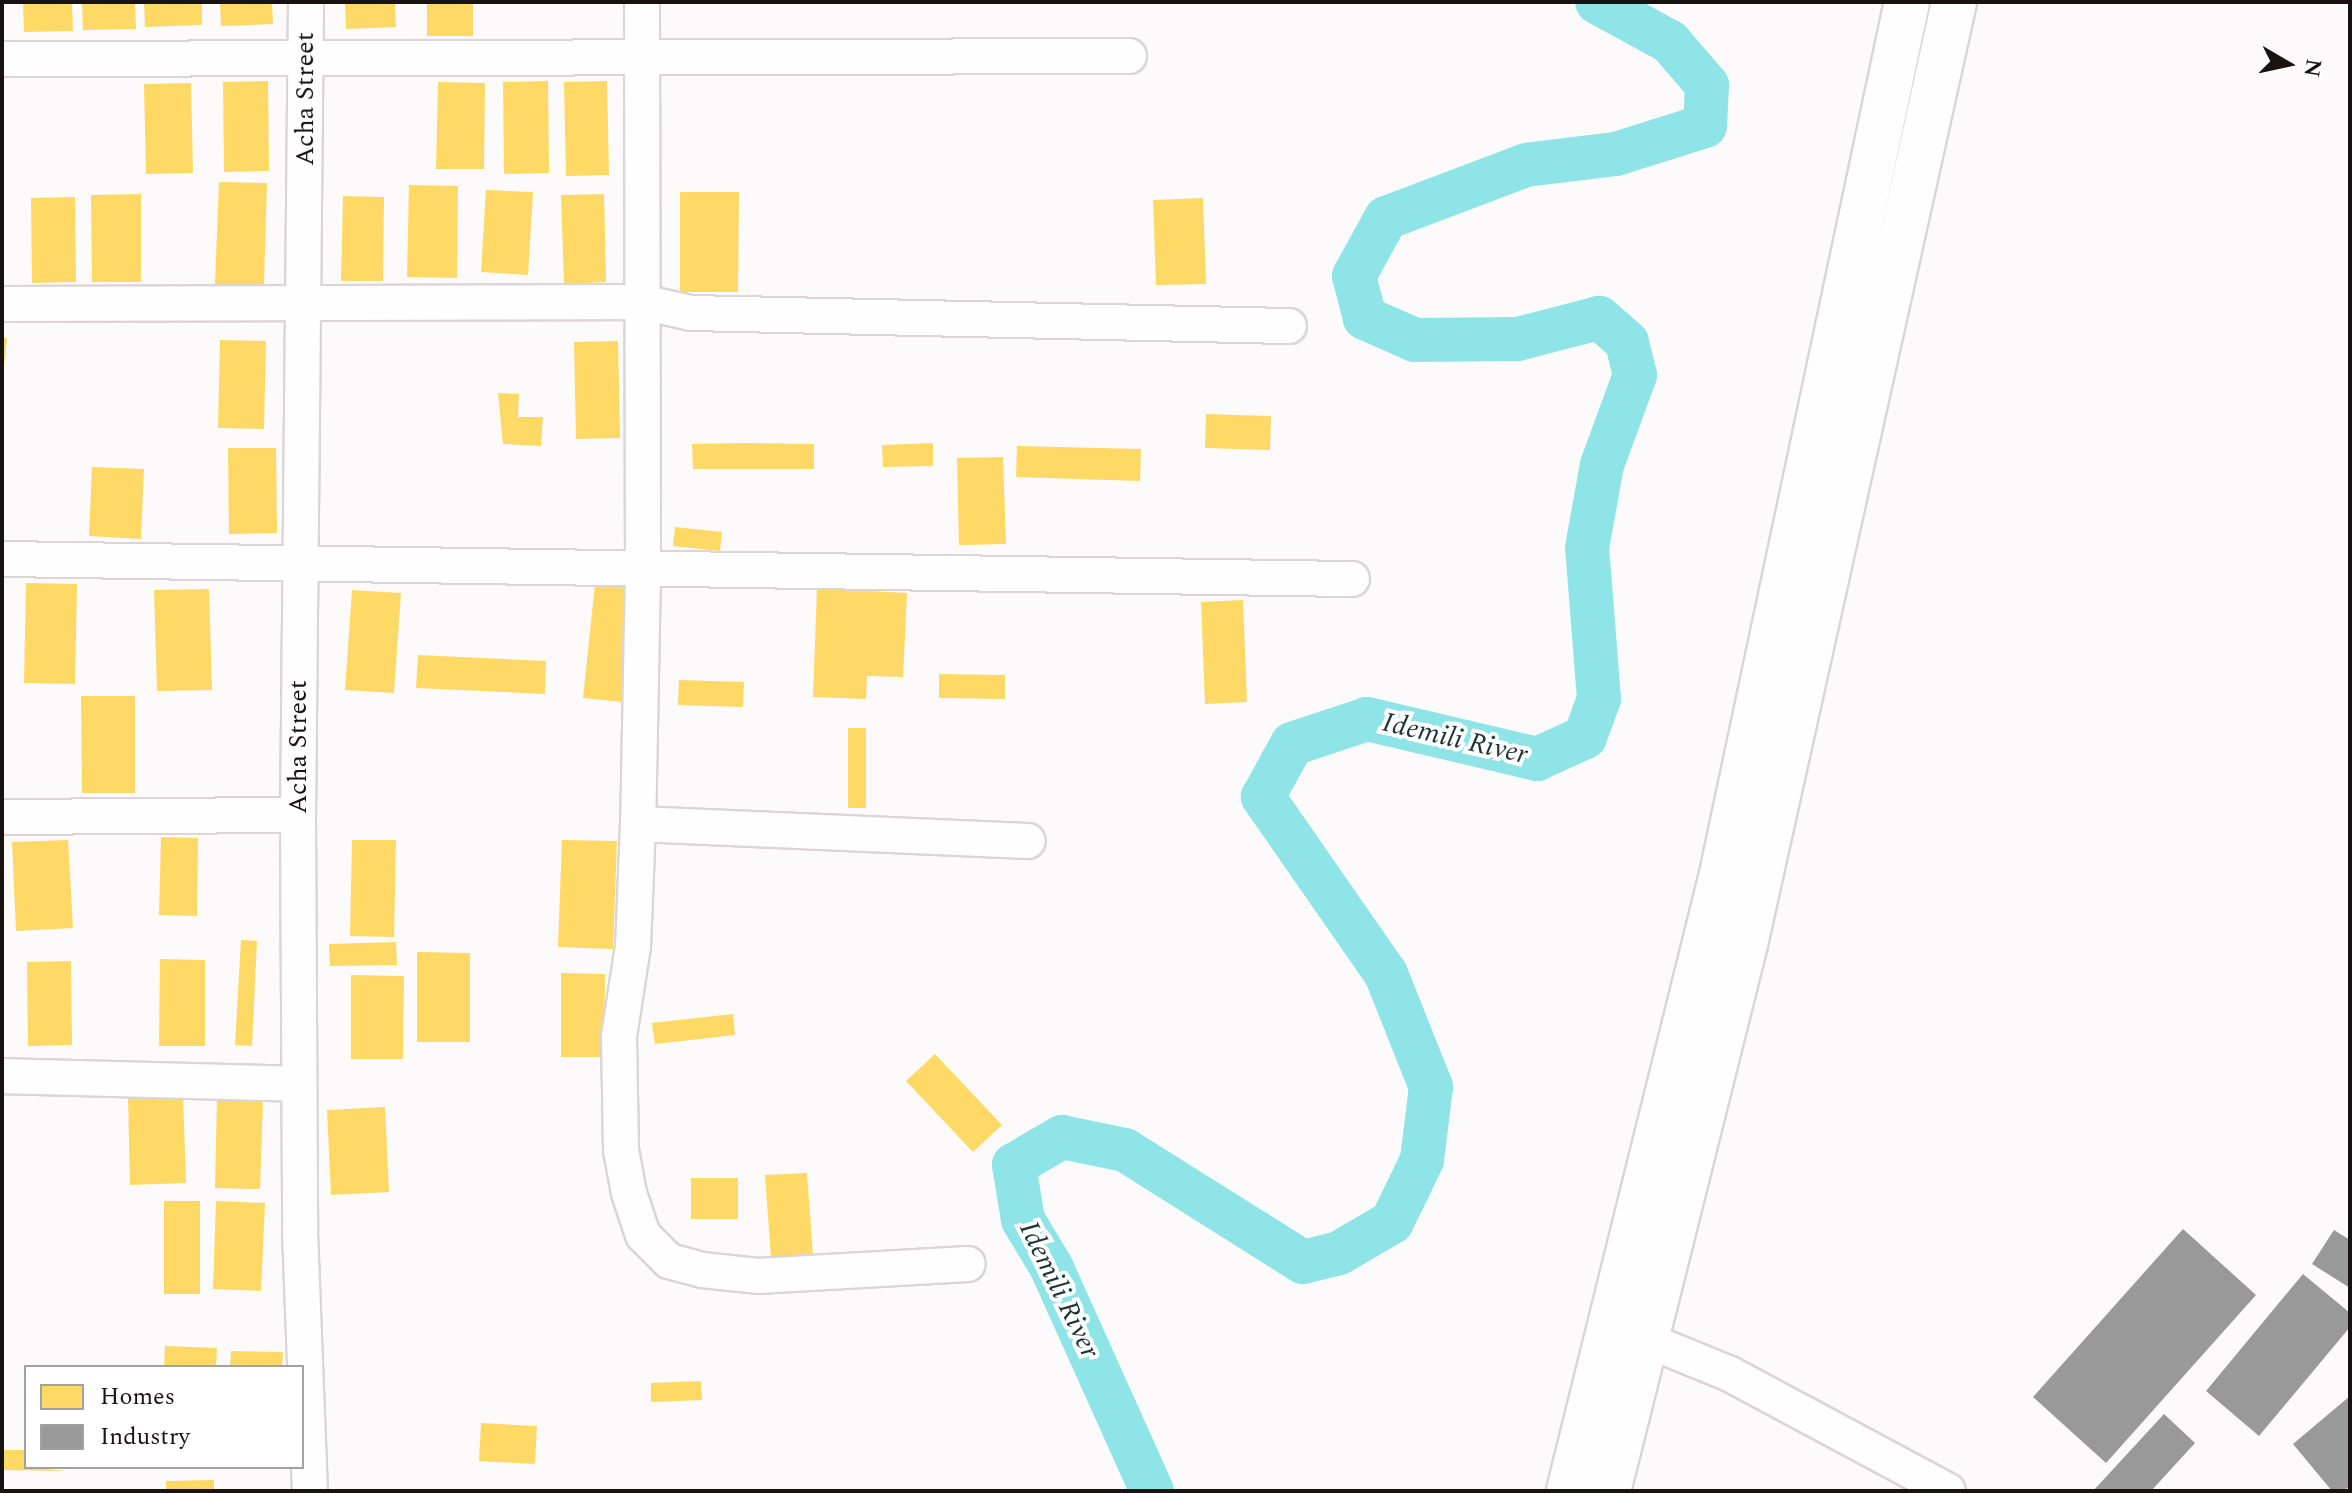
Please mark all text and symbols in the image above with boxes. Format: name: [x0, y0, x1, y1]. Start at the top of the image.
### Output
north arrow: [2248, 24, 2328, 104]
street label: Acha Street: [290, 32, 322, 166]
text: N: [2294, 56, 2330, 79]
street label: Acha Street: [283, 680, 315, 814]
water label: Idemili River: [1379, 706, 1531, 772]
water label: Idemili River: [1012, 1216, 1106, 1364]
legend: [24, 1365, 304, 1469]
text: Homes: [100, 1379, 175, 1415]
text: Industry: [100, 1419, 190, 1455]

